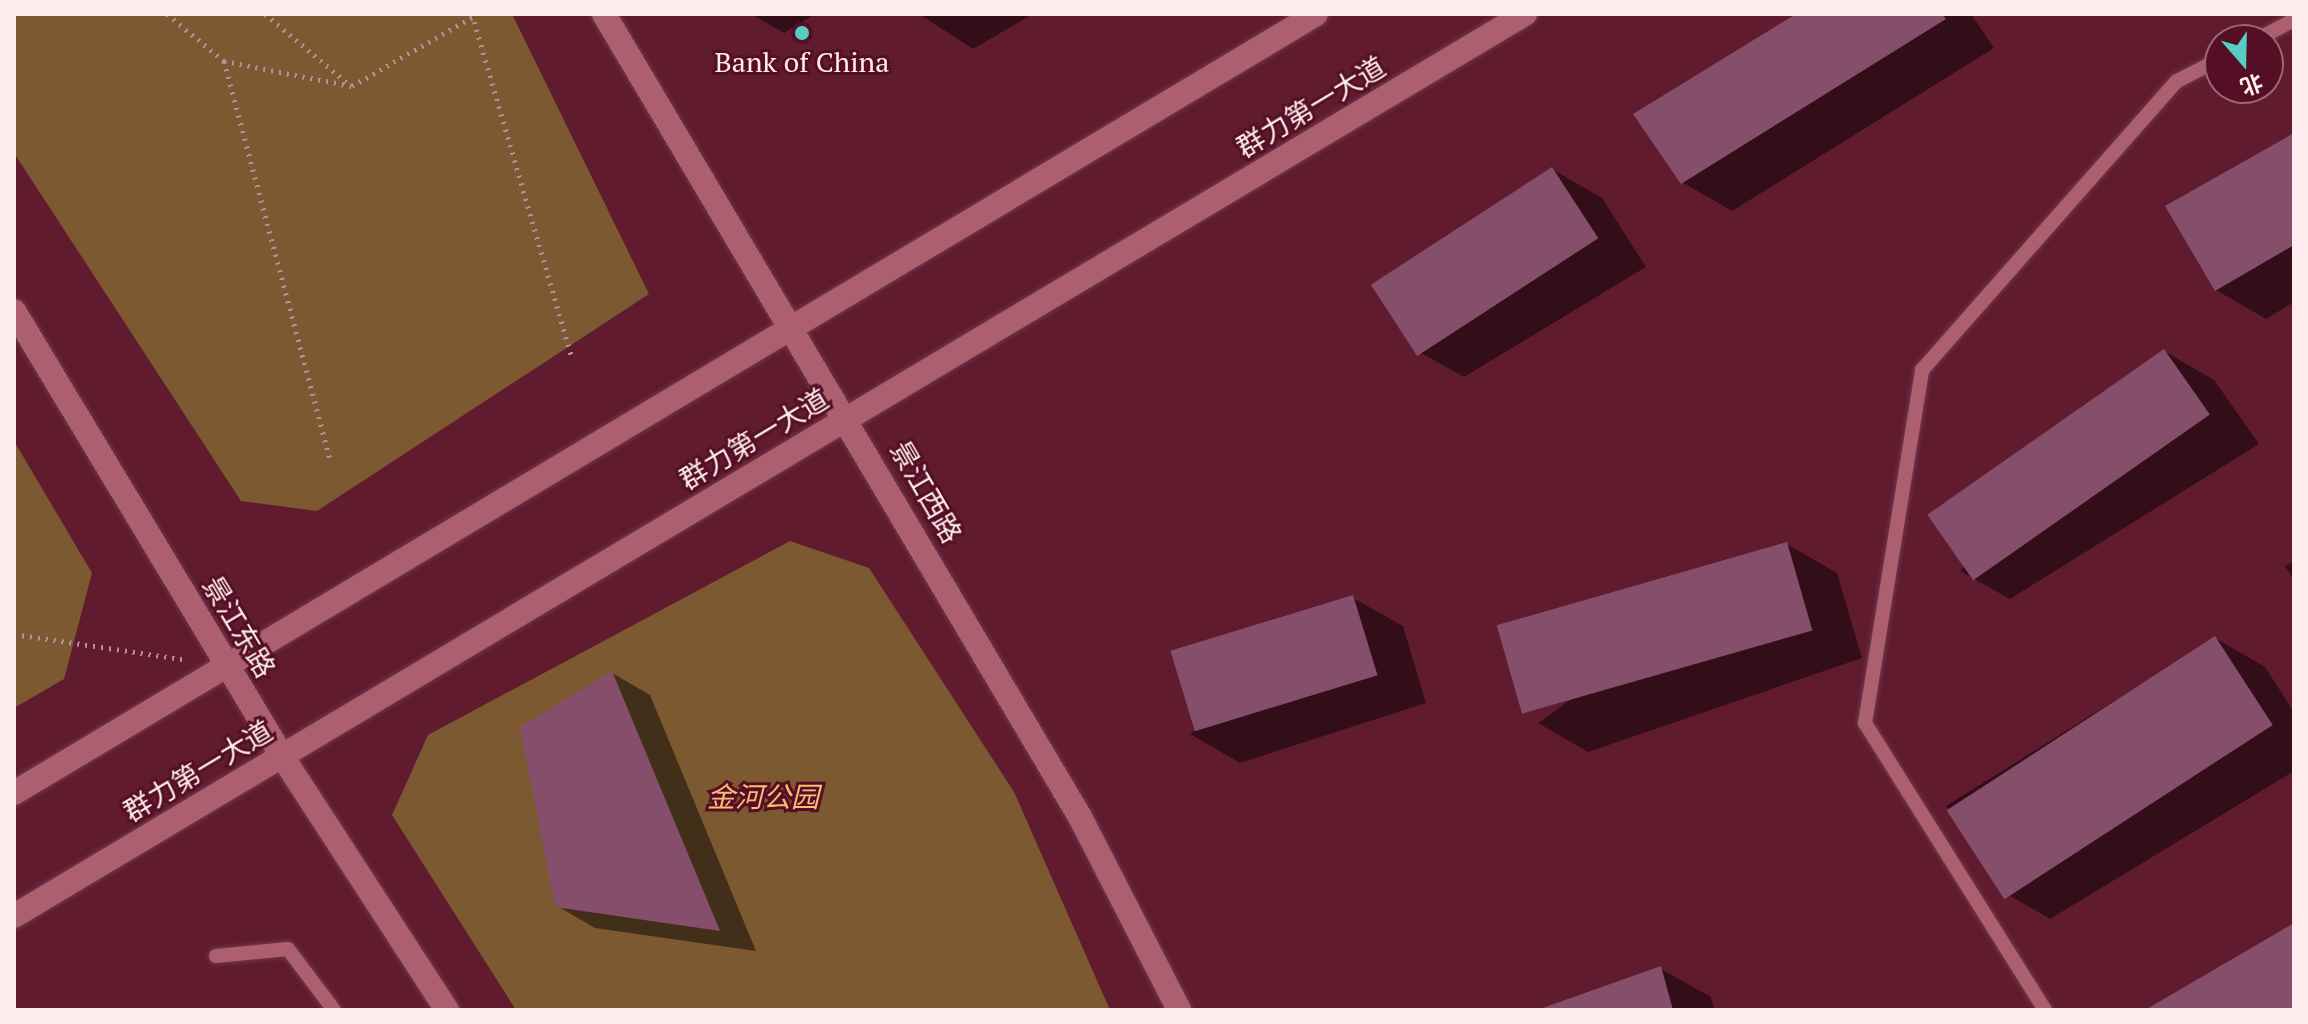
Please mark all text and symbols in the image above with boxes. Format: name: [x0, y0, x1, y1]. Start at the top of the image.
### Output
marker: Bank of China: [793, 24, 811, 42]
north arrow: [2204, 24, 2284, 104]
place label: Bank of China: [715, 45, 889, 79]
street label: 群力第一大道: [1230, 49, 1392, 165]
text: 北: [2236, 68, 2267, 103]
street label: 群力第一大道: [673, 381, 835, 497]
street label: 景江西路: [883, 435, 969, 549]
street label: 景江东路: [196, 570, 282, 684]
street label: 群力第一大道: [117, 713, 279, 829]
park label: 金河公园: [707, 780, 819, 814]

